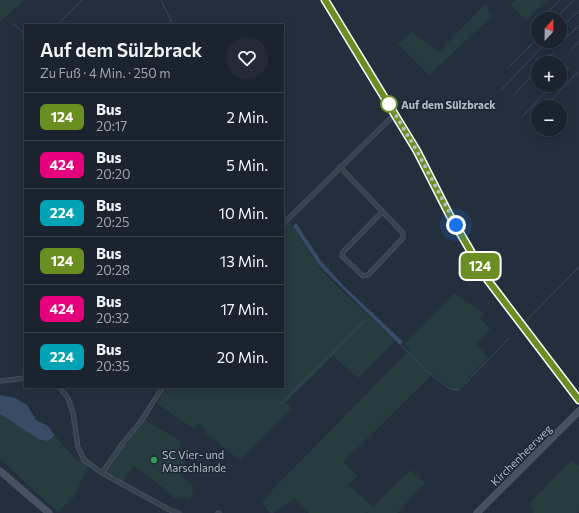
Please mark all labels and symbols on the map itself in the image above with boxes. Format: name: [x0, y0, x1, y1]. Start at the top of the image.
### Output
north arrow: [531, 12, 567, 48]
marker: Auf dem Sülzbrack: [380, 95, 398, 113]
place label: Auf dem Sülzbrack: [401, 98, 496, 111]
your location: [446, 215, 466, 235]
line badge: 124: [457, 253, 503, 279]
street label: Kirchenheerweg: [488, 422, 554, 488]
place label: SC Vier- und Marschlande: [162, 448, 226, 474]
marker: SC Vier- und Marschlande: [149, 455, 159, 465]

